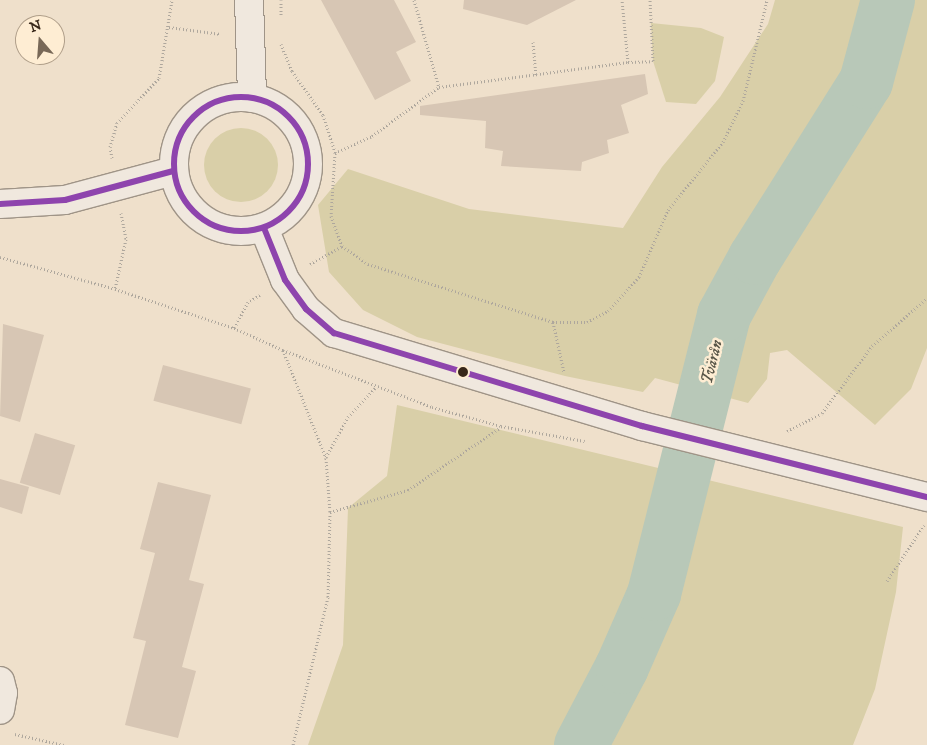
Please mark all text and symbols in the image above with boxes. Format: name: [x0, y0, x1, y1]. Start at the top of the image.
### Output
north arrow: [15, 15, 65, 65]
text: N: [27, 16, 44, 37]
water label: Tvärån: [697, 338, 727, 386]
unlabelled marker: [458, 367, 468, 377]

